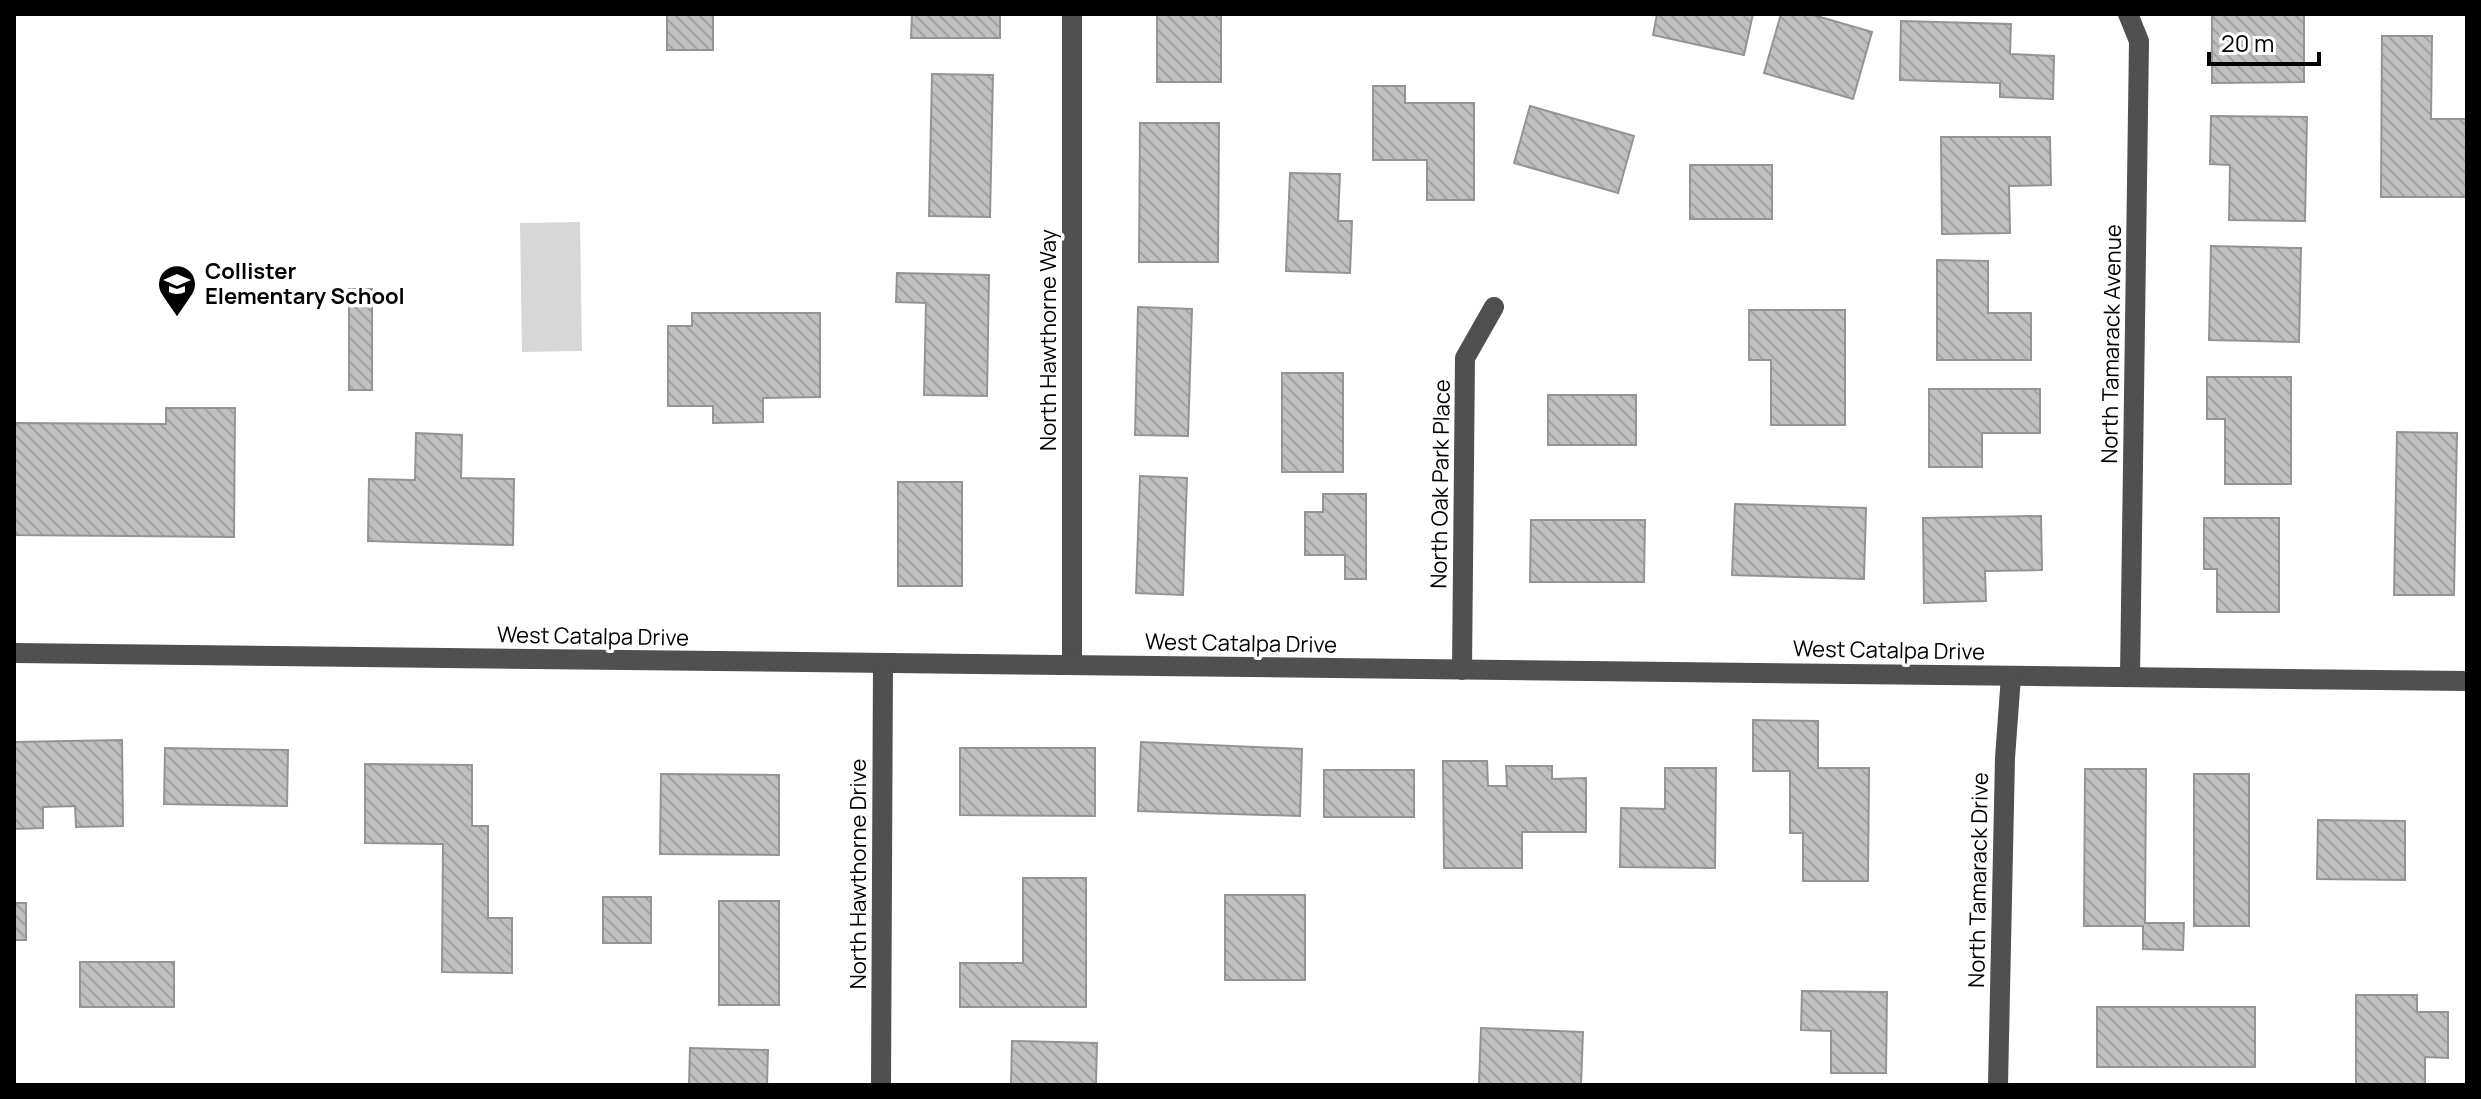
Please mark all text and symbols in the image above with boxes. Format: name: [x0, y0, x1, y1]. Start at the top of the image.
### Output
scale bar: [2209, 16, 2319, 66]
text: 20 m: [2221, 26, 2274, 59]
street label: North Tamarack Avenue: [2094, 224, 2128, 464]
street label: North Hawthorne Way: [1033, 229, 1063, 451]
place label: Collister Elementary School: [205, 256, 405, 311]
school or university icon: Collister Elementary School: [156, 263, 198, 318]
street label: North Oak Park Place: [1423, 379, 1457, 589]
street label: West Catalpa Drive: [497, 619, 689, 653]
street label: West Catalpa Drive: [1145, 626, 1337, 660]
street label: West Catalpa Drive: [1793, 633, 1985, 667]
street label: North Hawthorne Drive: [843, 759, 873, 989]
street label: North Tamarack Drive: [1961, 772, 1995, 988]

